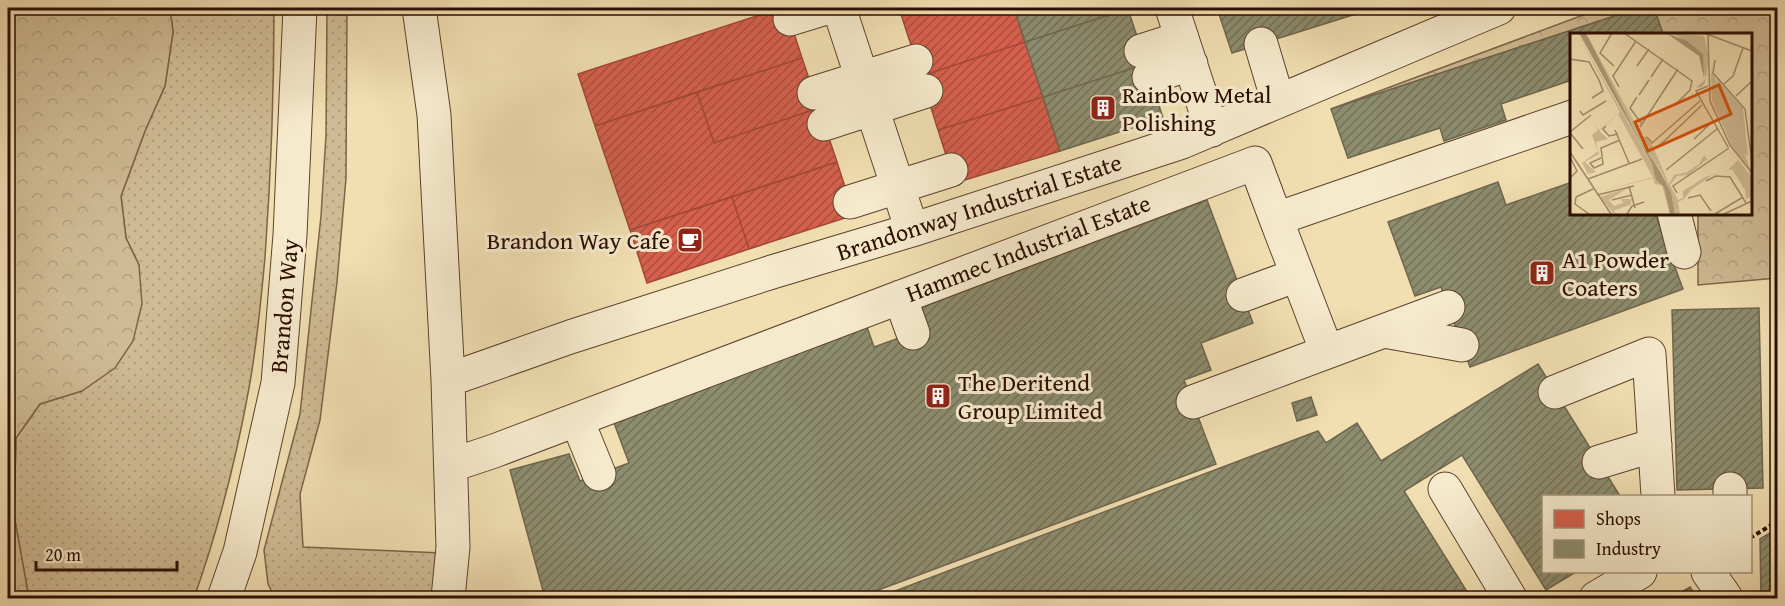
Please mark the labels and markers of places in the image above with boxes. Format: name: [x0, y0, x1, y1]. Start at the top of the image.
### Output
place label: Rainbow Metal Polishing: [1122, 77, 1272, 140]
building icon: Rainbow Metal Polishing: [1088, 93, 1118, 123]
place label: Brandon Way Cafe: [487, 223, 670, 258]
cafe icon: Brandon Way Cafe: [675, 225, 705, 255]
place label: A1 Powder Coaters: [1562, 242, 1669, 305]
building icon: A1 Powder Coaters: [1527, 258, 1557, 288]
place label: The Deritend Group Limited: [958, 365, 1103, 428]
building icon: The Deritend Group Limited: [923, 381, 953, 411]

